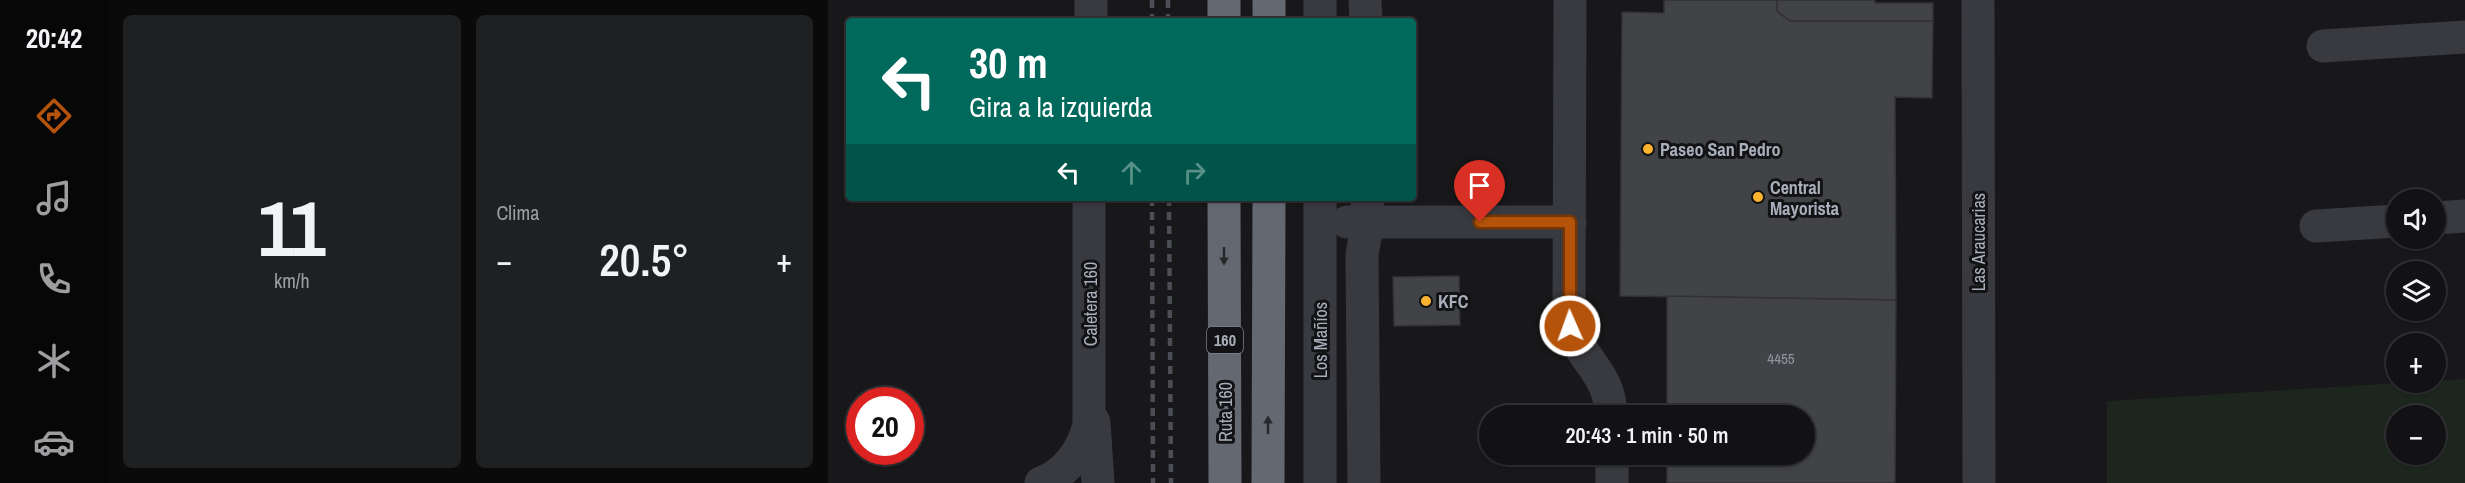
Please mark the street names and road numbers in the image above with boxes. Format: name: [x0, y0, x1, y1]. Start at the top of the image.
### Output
street label: Las Araucarias: [1966, 193, 1991, 291]
street label: Caletera 160: [1078, 262, 1103, 346]
street label: Los Mañíos: [1308, 302, 1333, 378]
road number: 160: [1207, 327, 1243, 353]
street label: Ruta 160: [1213, 382, 1238, 442]

